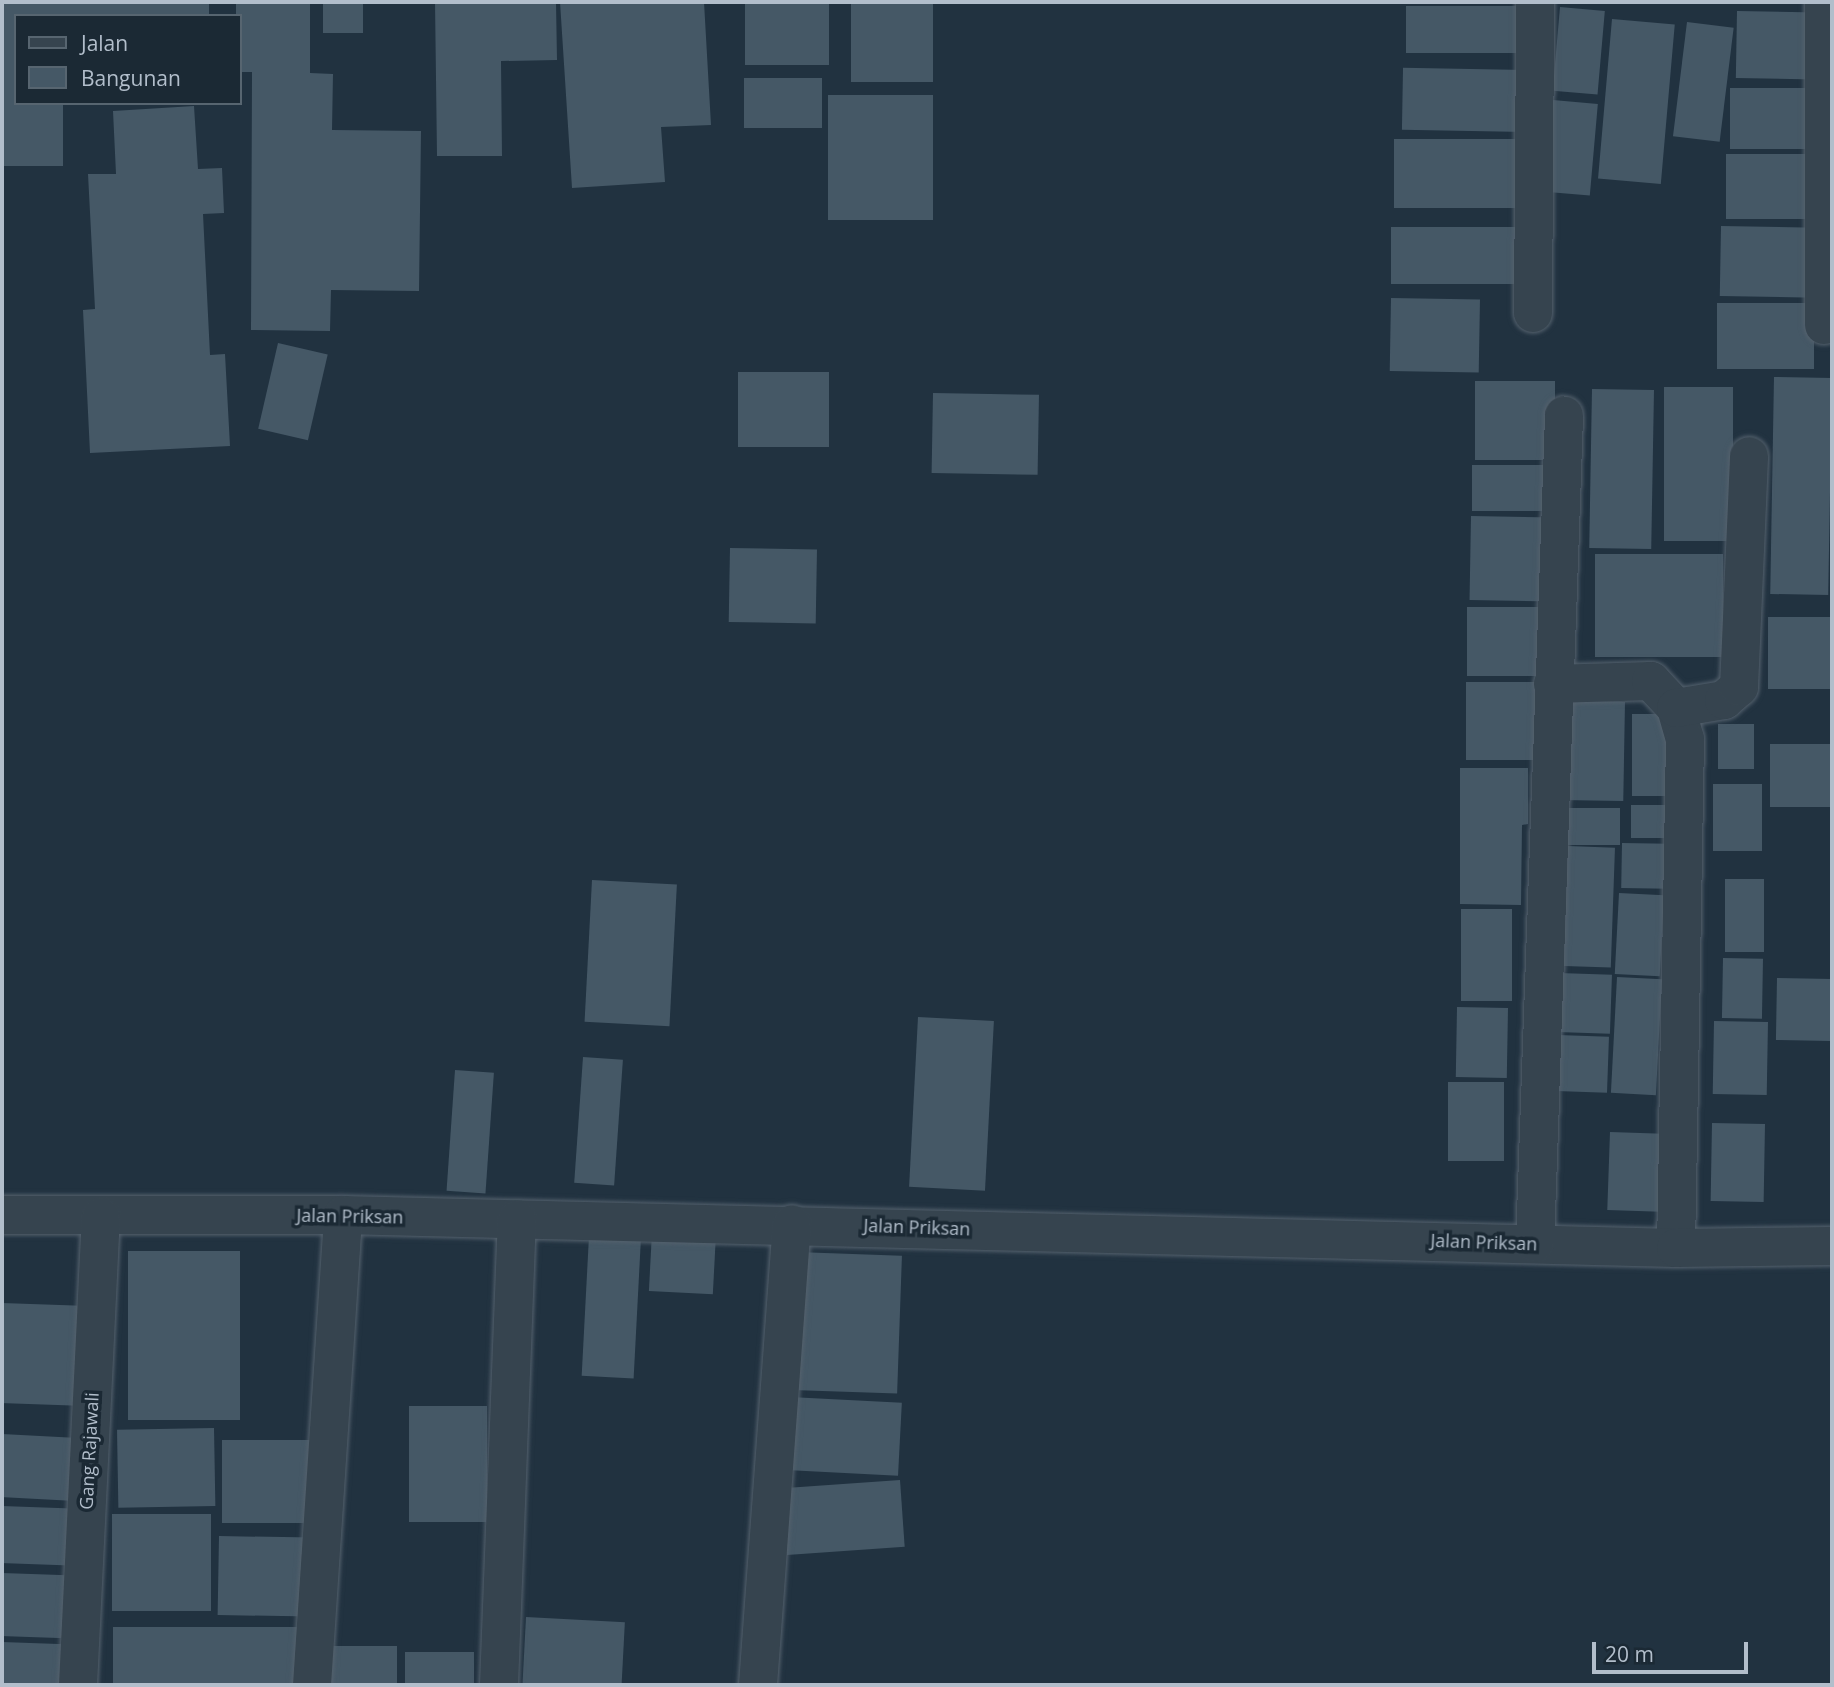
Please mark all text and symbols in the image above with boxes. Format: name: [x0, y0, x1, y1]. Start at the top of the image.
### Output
legend: [14, 14, 242, 105]
text: Jalan: [81, 29, 128, 57]
text: Bangunan: [81, 64, 181, 92]
street label: Jalan Priksan: [296, 1204, 404, 1228]
street label: Jalan Priksan: [863, 1214, 971, 1240]
street label: Jalan Priksan: [1430, 1229, 1538, 1255]
street label: Gang Rajawali: [75, 1392, 103, 1510]
scale bar: [1596, 1628, 1752, 1672]
text: 20 m: [1605, 1640, 1654, 1668]

